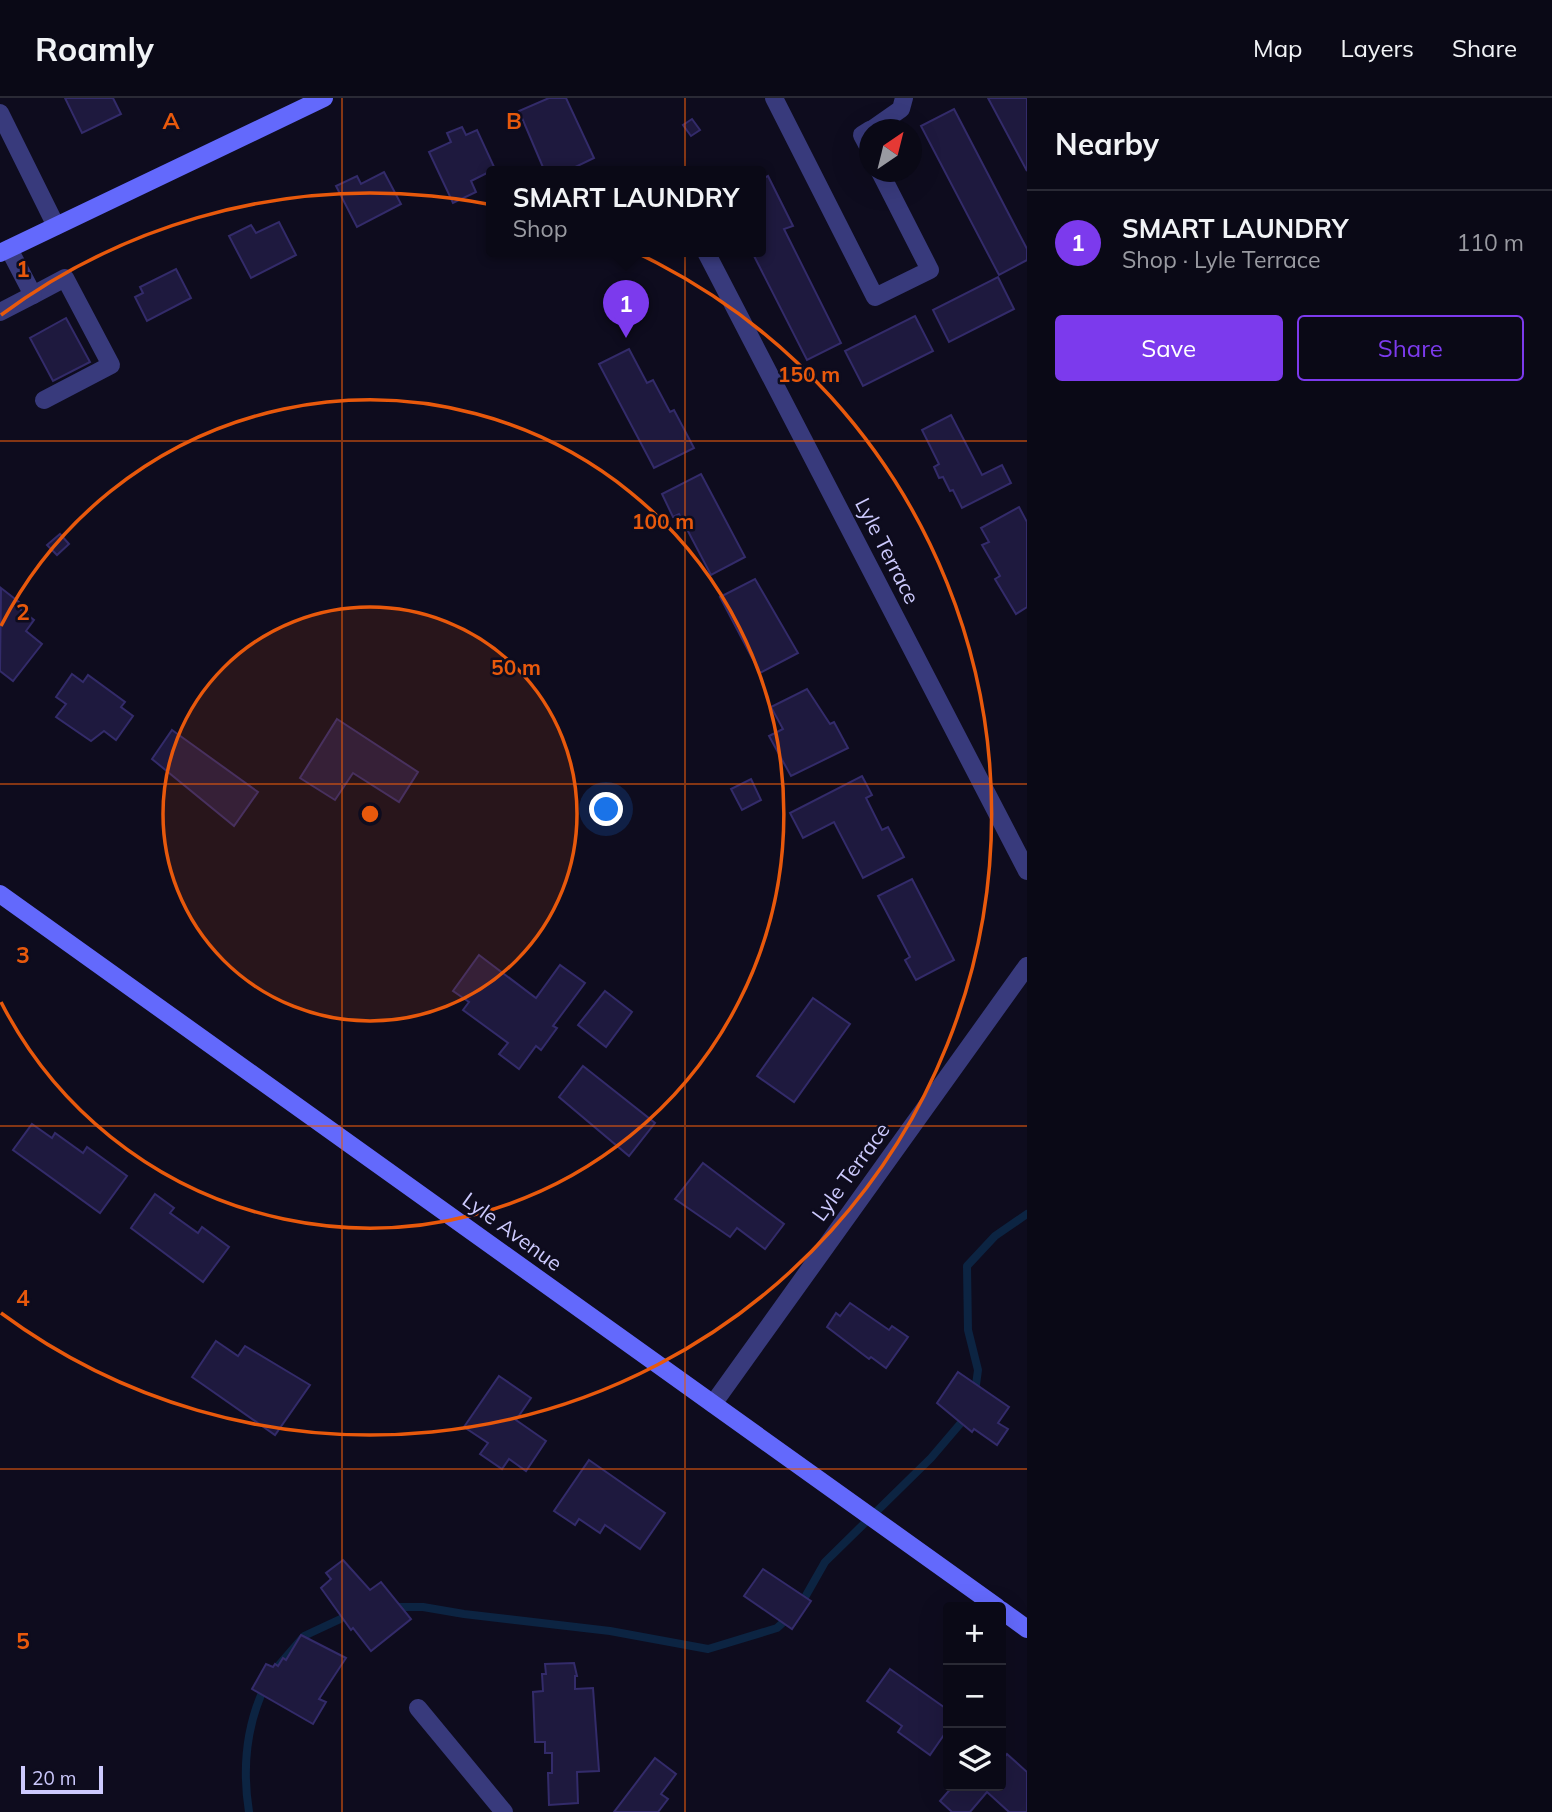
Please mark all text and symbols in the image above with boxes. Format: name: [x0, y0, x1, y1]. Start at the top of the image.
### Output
text: Roamly: [35, 28, 154, 69]
text: Map: [1253, 33, 1302, 63]
text: Layers: [1340, 33, 1414, 63]
text: Share: [1452, 33, 1517, 63]
text: A: [162, 106, 180, 135]
text: B: [506, 106, 522, 135]
north arrow: [859, 119, 922, 182]
text: Nearby: [1055, 125, 1159, 163]
popup: [486, 166, 766, 257]
text: SMART LAUNDRY: [513, 181, 739, 214]
text: SMART LAUNDRY: [1122, 212, 1348, 245]
text: Shop: [513, 214, 568, 243]
text: 1: [1071, 228, 1085, 257]
text: 110 m: [1456, 228, 1524, 257]
text: Shop · Lyle Terrace: [1122, 245, 1321, 274]
text: 1: [16, 254, 30, 283]
pin: 1: [603, 280, 649, 338]
button: Save: [1055, 315, 1283, 381]
button: Share: [1297, 315, 1524, 381]
text: 150 m: [778, 361, 840, 387]
street label: Lyle Terrace: [850, 493, 926, 608]
text: 100 m: [632, 508, 694, 534]
text: 2: [16, 597, 30, 626]
text: 50 m: [491, 654, 541, 680]
your location: [589, 792, 623, 826]
centre of rings: [358, 802, 382, 826]
text: 3: [16, 940, 30, 969]
street label: Lyle Terrace: [806, 1117, 895, 1226]
street label: Lyle Avenue: [458, 1186, 567, 1276]
text: 4: [16, 1283, 30, 1312]
map controls: [943, 1602, 1006, 1791]
button: +: [943, 1602, 1006, 1665]
text: 5: [16, 1626, 30, 1655]
button: −: [943, 1665, 1006, 1728]
button: layers: [943, 1728, 1006, 1791]
scale bar: [21, 1763, 103, 1795]
text: 20 m: [32, 1766, 76, 1790]

